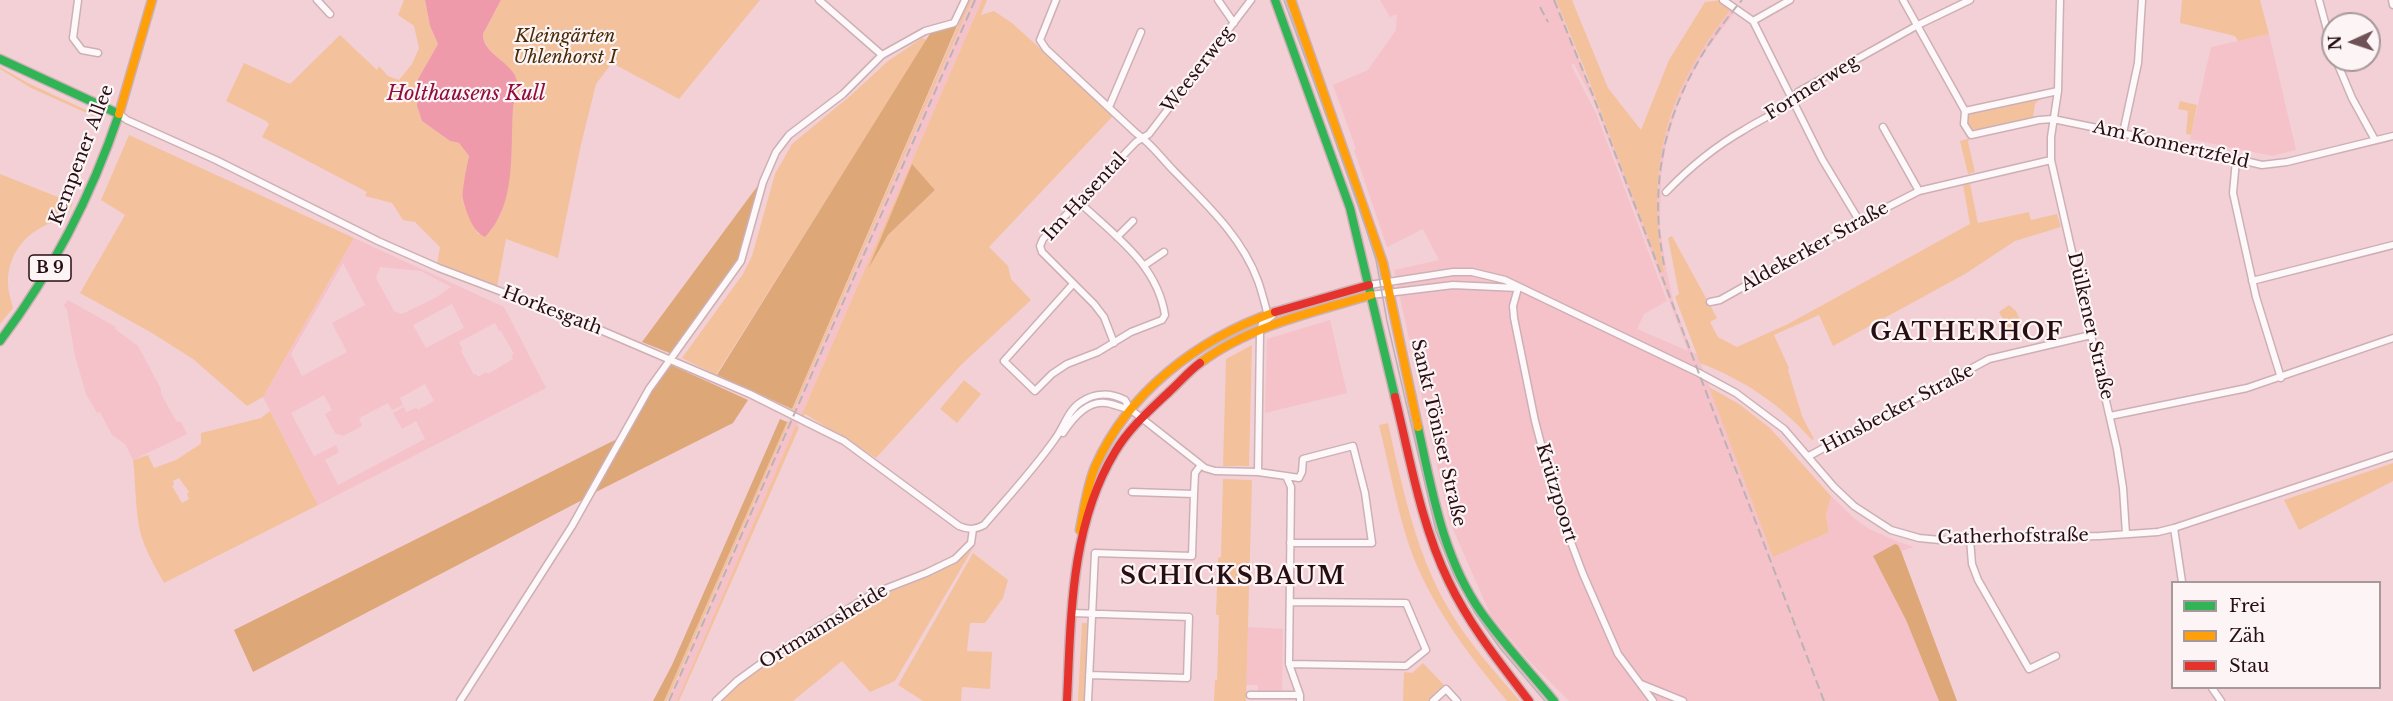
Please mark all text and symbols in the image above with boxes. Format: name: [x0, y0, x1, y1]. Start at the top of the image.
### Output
north arrow: [2321, 12, 2381, 72]
street label: Weeserweg: [1158, 23, 1238, 117]
park label: Kleingärten Uhlenhorst I: [513, 26, 617, 68]
text: N: [2325, 35, 2345, 51]
street label: Formerweg: [1761, 51, 1863, 125]
street label: Kempener Allee: [45, 82, 119, 228]
water label: Holthausens Kull: [387, 82, 545, 106]
street label: Am Konnertzfeld: [2091, 117, 2251, 173]
street label: Im Hasental: [1039, 149, 1131, 245]
street label: Aldekerker Straße: [1737, 197, 1893, 297]
street label: Dülkener Straße: [2063, 250, 2117, 402]
road number: B 9: [29, 255, 71, 281]
street label: Horkesgath: [499, 282, 605, 340]
district label: GATHERHOF: [1870, 319, 2064, 347]
street label: Sankt Töniser Straße: [1406, 337, 1470, 529]
street label: Hinsbecker Straße: [1818, 360, 1978, 458]
street label: Krützpoort: [1531, 441, 1581, 545]
street label: Gatherhofstraße: [1937, 525, 2089, 549]
district label: SCHICKSBAUM: [1120, 563, 1346, 591]
street label: Ortmannsheide: [756, 580, 892, 674]
legend: [2171, 581, 2381, 689]
text: Frei: [2229, 595, 2266, 617]
text: Zäh: [2229, 625, 2265, 647]
text: Stau: [2229, 655, 2269, 677]

